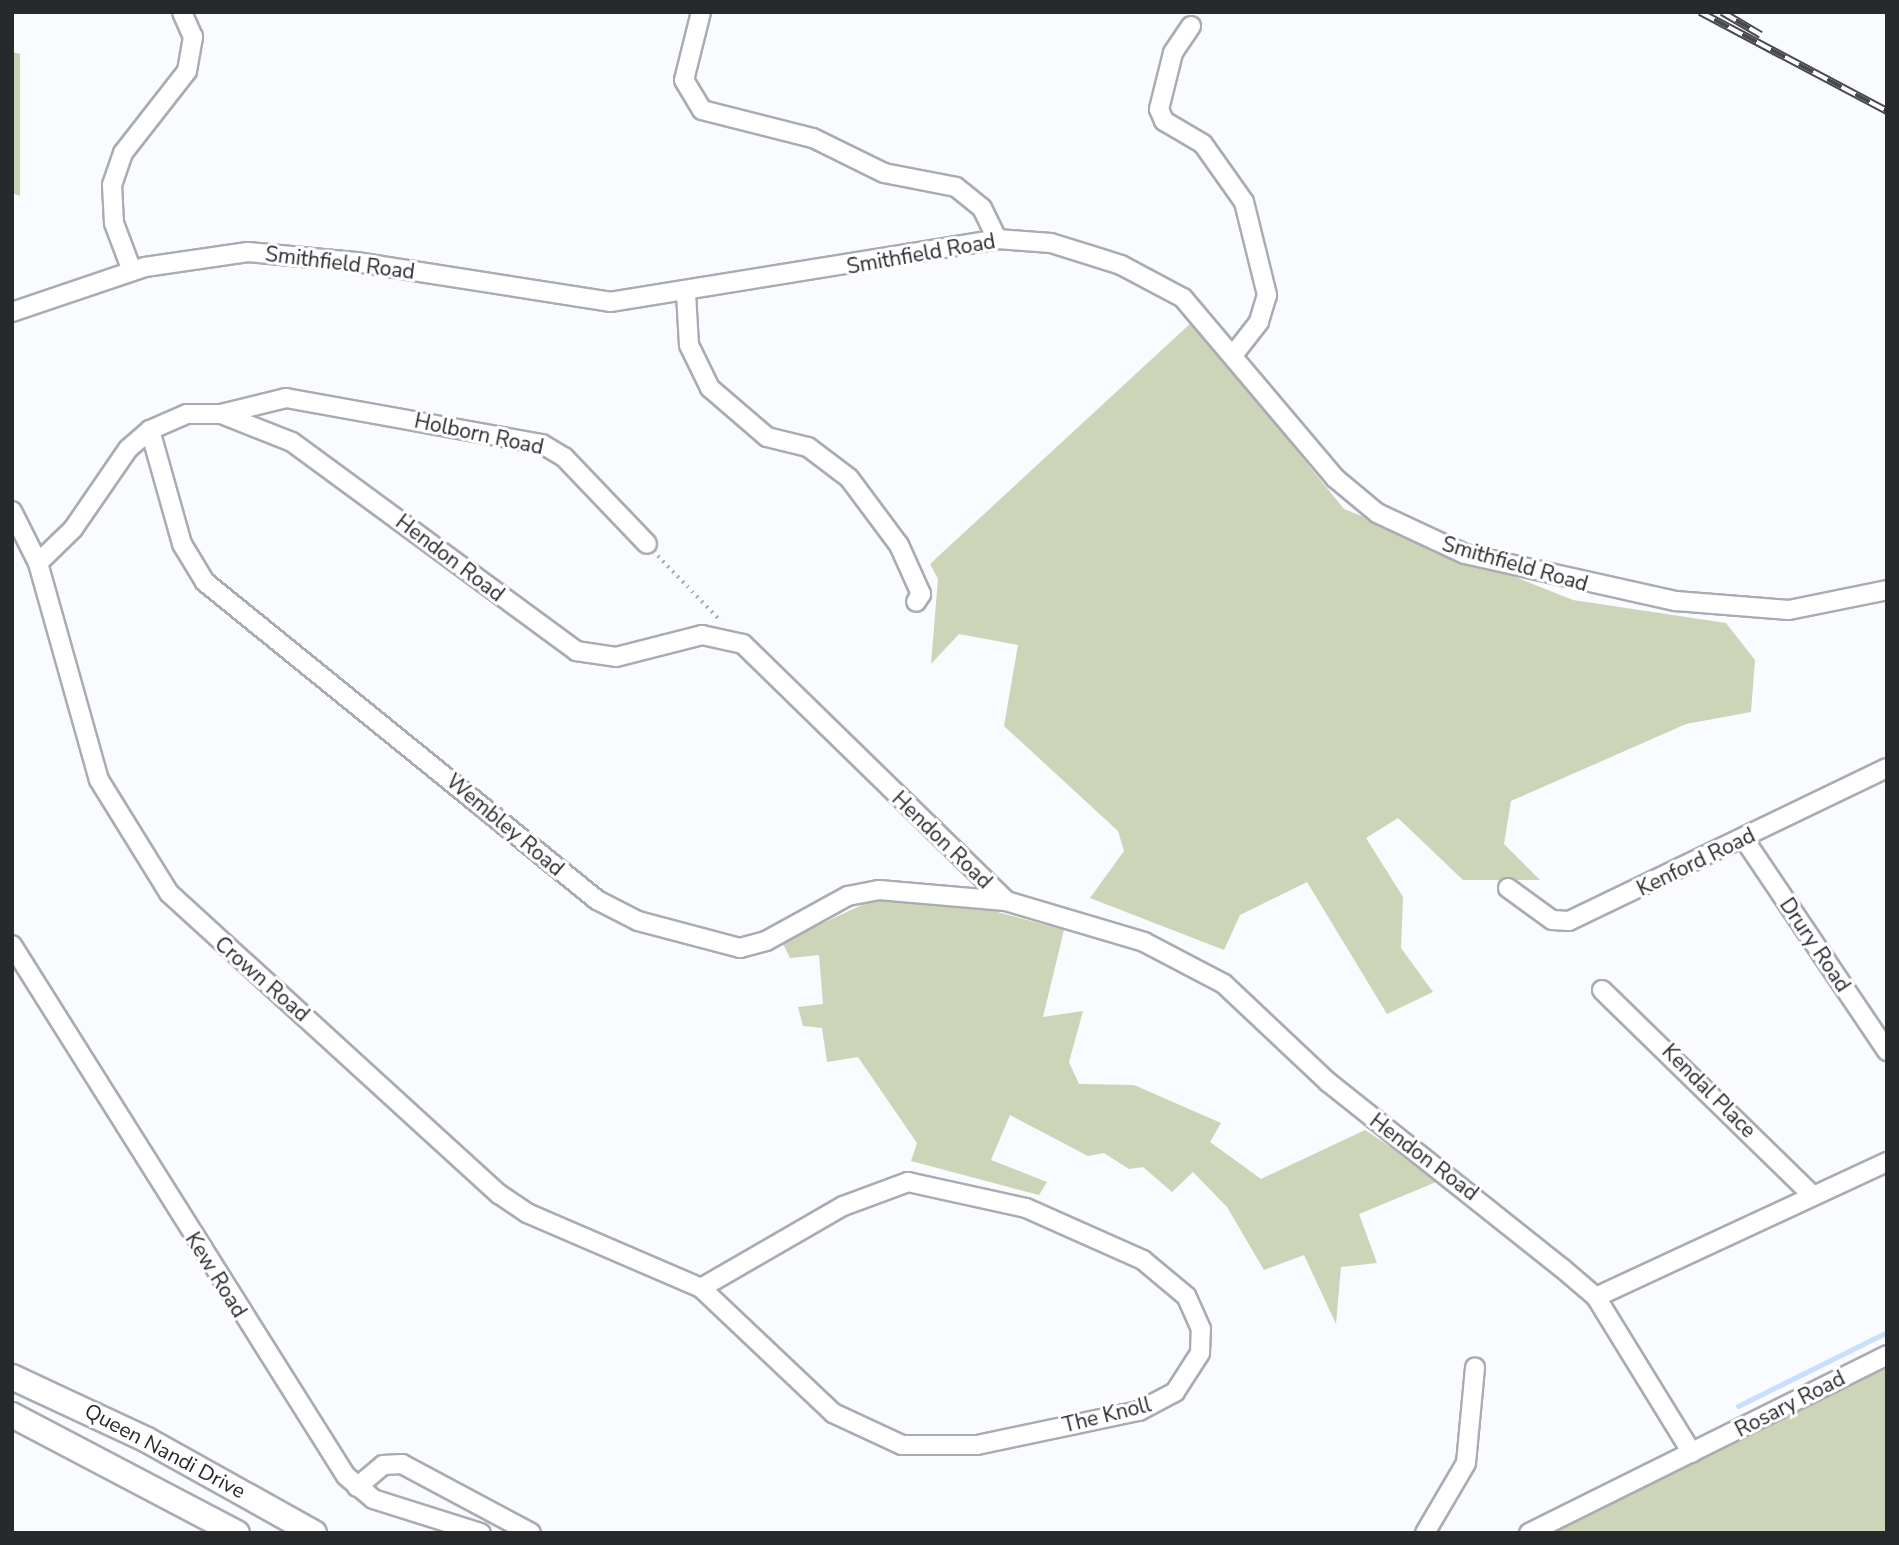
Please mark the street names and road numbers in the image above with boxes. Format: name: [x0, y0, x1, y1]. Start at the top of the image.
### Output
street label: Smithfield Road: [845, 229, 997, 279]
street label: Smithfield Road: [264, 241, 416, 285]
street label: Holborn Road: [412, 408, 546, 460]
street label: Hendon Road: [391, 509, 509, 607]
street label: Smithfield Road: [1439, 531, 1591, 597]
street label: Wembley Road: [441, 769, 569, 881]
street label: Hendon Road: [887, 786, 997, 894]
street label: Kenford Road: [1633, 823, 1759, 901]
street label: Drury Road: [1774, 893, 1856, 997]
street label: Crown Road: [210, 931, 314, 1027]
street label: Kendal Place: [1657, 1039, 1761, 1143]
street label: Hendon Road: [1365, 1108, 1483, 1206]
street label: Kew Road: [180, 1228, 252, 1322]
street label: Rosary Road: [1731, 1366, 1849, 1442]
street label: The Knoll: [1060, 1392, 1154, 1438]
street label: Queen Nandi Drive: [80, 1398, 250, 1504]

